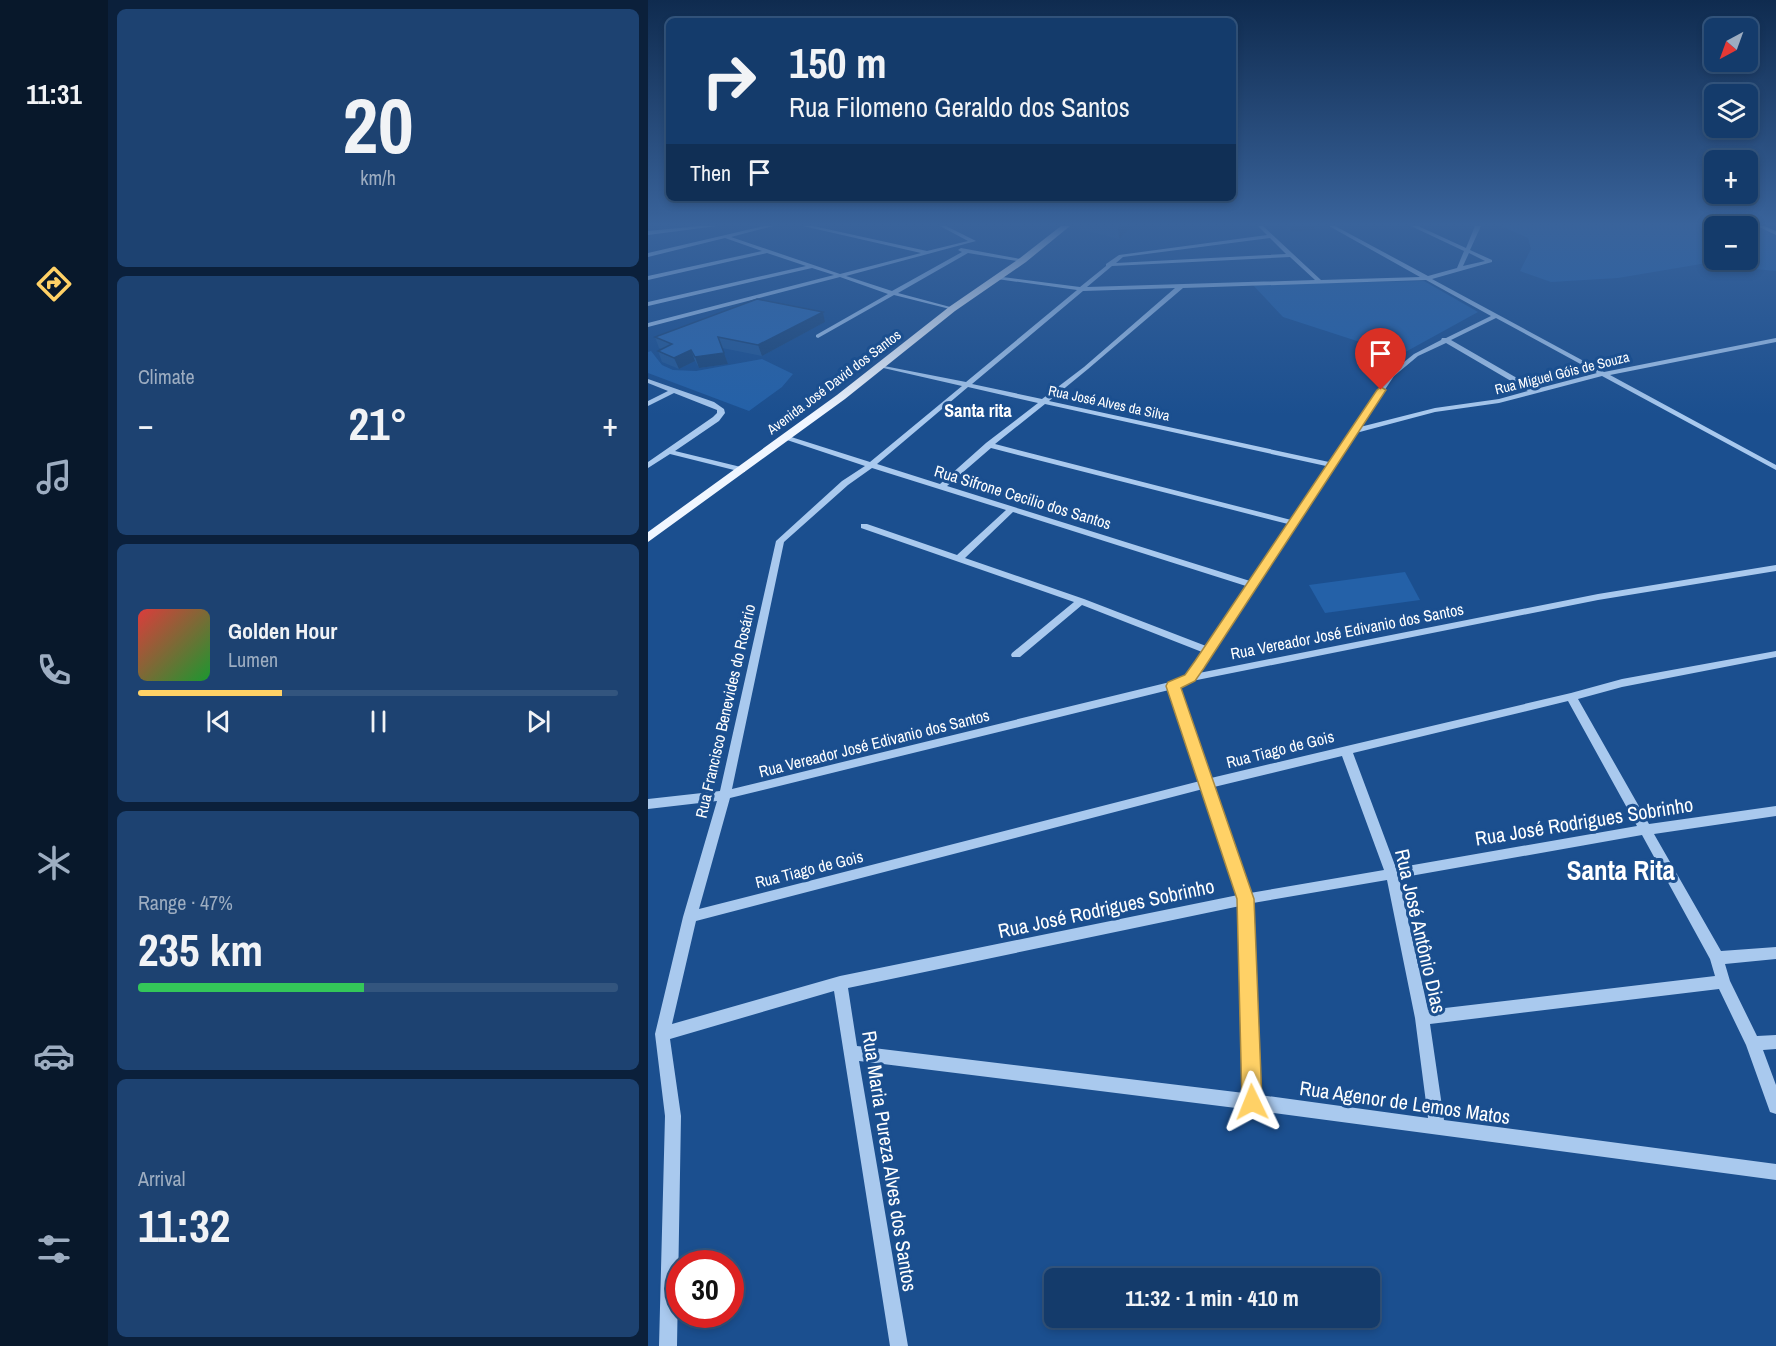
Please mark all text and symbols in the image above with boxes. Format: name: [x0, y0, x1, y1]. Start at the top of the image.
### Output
north arrow: [1704, 18, 1758, 72]
map controls: [1704, 18, 1758, 270]
text: 150 m: [789, 35, 887, 91]
icon: right: [690, 42, 768, 120]
text: 20: [342, 72, 414, 177]
text: 11:31: [26, 76, 82, 112]
button: layers: [1704, 84, 1758, 138]
text: Rua Filomeno Geraldo dos Santos: [789, 89, 1130, 125]
button: +: [1704, 150, 1758, 204]
icon: arrive: [743, 156, 776, 189]
text: Then: [690, 158, 731, 188]
text: km/h: [360, 164, 396, 191]
button: −: [1704, 216, 1758, 270]
icon: directions: [33, 263, 75, 305]
street label: Avenida José David dos Santos: [763, 326, 905, 439]
pin: [1355, 328, 1406, 390]
icon: arrive: [1364, 337, 1397, 370]
street label: Rua Miguel Góis de Souza: [1493, 347, 1632, 398]
text: Climate: [138, 363, 195, 390]
street label: Rua José Alves da Silva: [1047, 381, 1172, 425]
text: 21°: [348, 393, 408, 454]
district label: Santa rita: [944, 398, 1012, 423]
text: −: [138, 402, 154, 446]
text: +: [602, 402, 618, 446]
icon: music: [33, 456, 75, 498]
street label: Rua Sifrone Cecilio dos Santos: [932, 460, 1114, 534]
street label: Rua Vereador José Edivanio dos Santos: [1229, 598, 1465, 664]
street label: Rua Francisco Benevides do Rosário: [690, 602, 760, 820]
text: Golden Hour: [228, 616, 337, 646]
text: Lumen: [228, 646, 278, 673]
icon: phone: [33, 649, 75, 691]
street label: Rua Vereador José Edivanio dos Santos: [756, 704, 992, 782]
icon: previous: [202, 705, 235, 738]
icon: pause: [362, 705, 395, 738]
icon: next: [522, 705, 555, 738]
street label: Rua Tiago de Gois: [1224, 725, 1336, 773]
street label: Rua José Rodrigues Sobrinho: [1473, 790, 1695, 852]
icon: climate: [33, 842, 75, 884]
street label: Rua Tiago de Gois: [753, 845, 865, 893]
street label: Rua José Antônio Dias: [1389, 846, 1453, 1016]
district label: Santa Rita: [1567, 852, 1676, 888]
street label: Rua José Rodrigues Sobrinho: [995, 872, 1217, 944]
text: Range · 47%: [138, 889, 233, 916]
text: 235 km: [138, 919, 263, 980]
street label: Rua Maria Pureza Alves dos Santos: [856, 1029, 924, 1293]
icon: car: [33, 1035, 75, 1077]
position arrow: [1220, 1070, 1284, 1134]
street label: Rua Agenor de Lemos Matos: [1298, 1074, 1512, 1130]
text: Arrival: [138, 1165, 185, 1192]
text: 11:32: [138, 1195, 230, 1256]
icon: filters: [33, 1228, 75, 1270]
speed limit sign: 30: [666, 1250, 744, 1328]
text: 11:32 · 1 min · 410 m: [1125, 1283, 1299, 1313]

